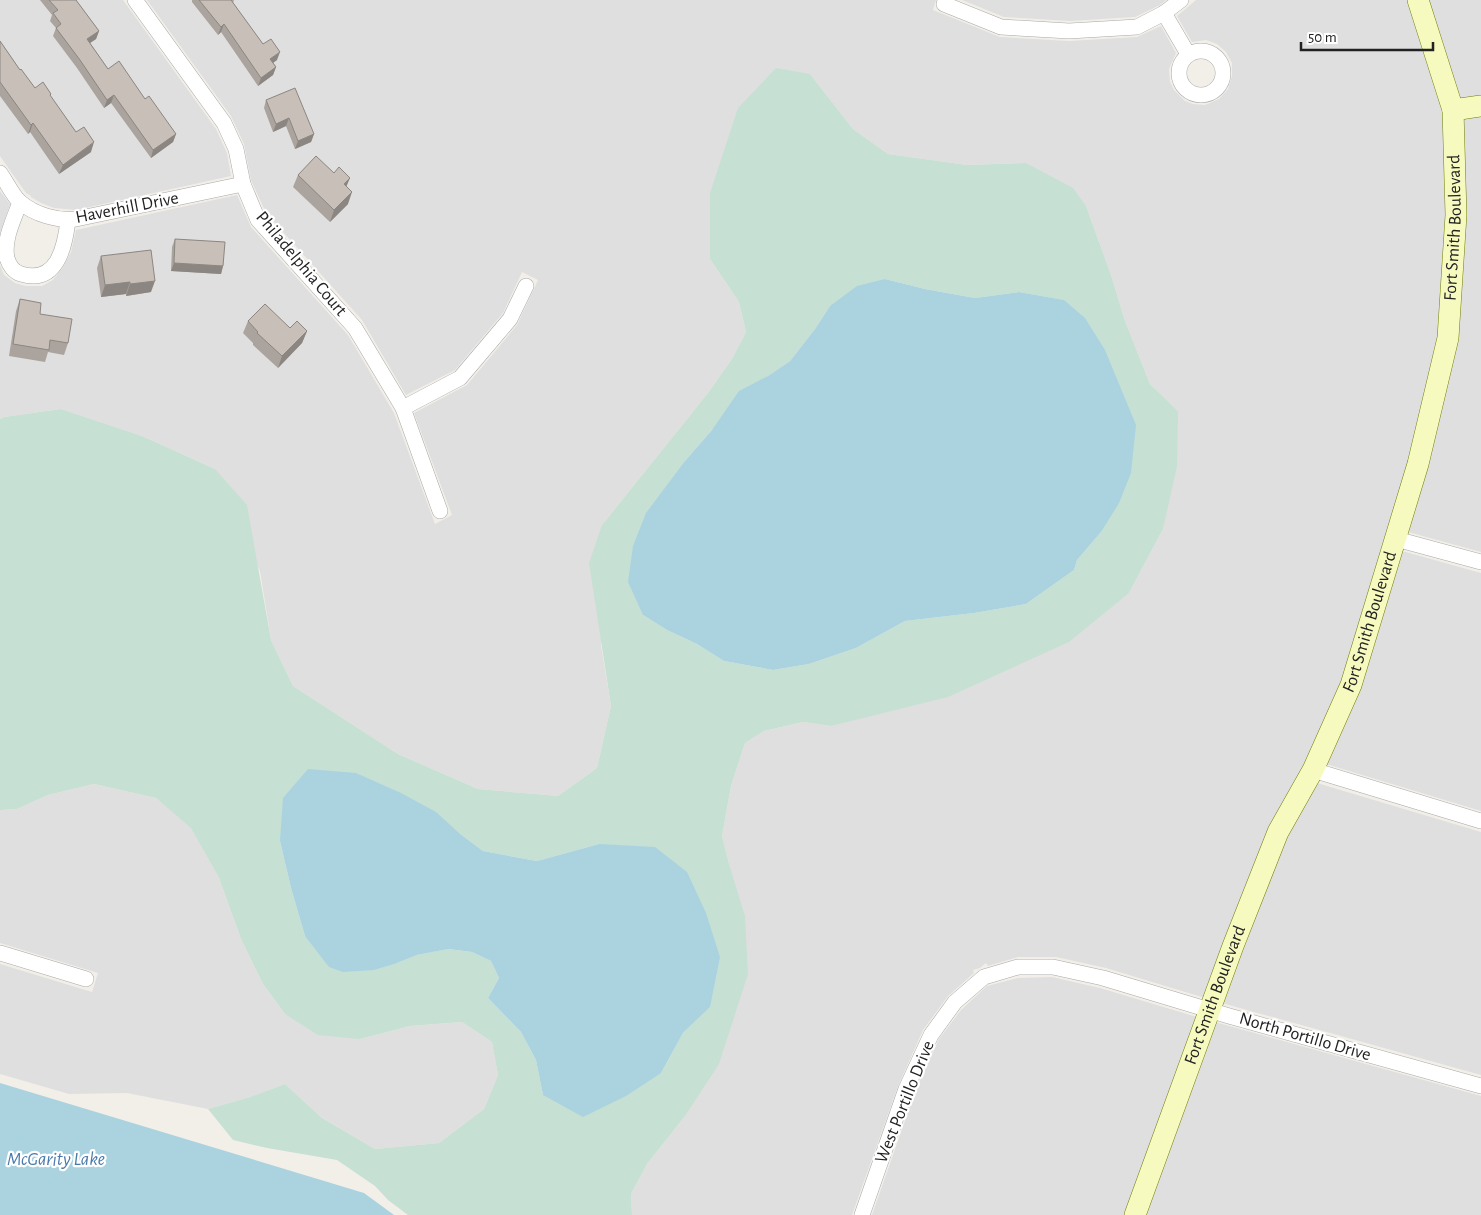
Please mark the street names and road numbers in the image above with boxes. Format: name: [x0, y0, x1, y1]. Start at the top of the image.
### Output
street label: Fort Smith Boulevard: [1441, 154, 1465, 302]
street label: Haverhill Drive: [74, 189, 180, 227]
street label: Philadelphia Court: [252, 208, 350, 320]
street label: Fort Smith Boulevard: [1340, 549, 1400, 695]
street label: Fort Smith Boulevard: [1182, 923, 1249, 1067]
street label: North Portillo Drive: [1237, 1010, 1373, 1064]
street label: West Portillo Drive: [872, 1038, 938, 1166]

